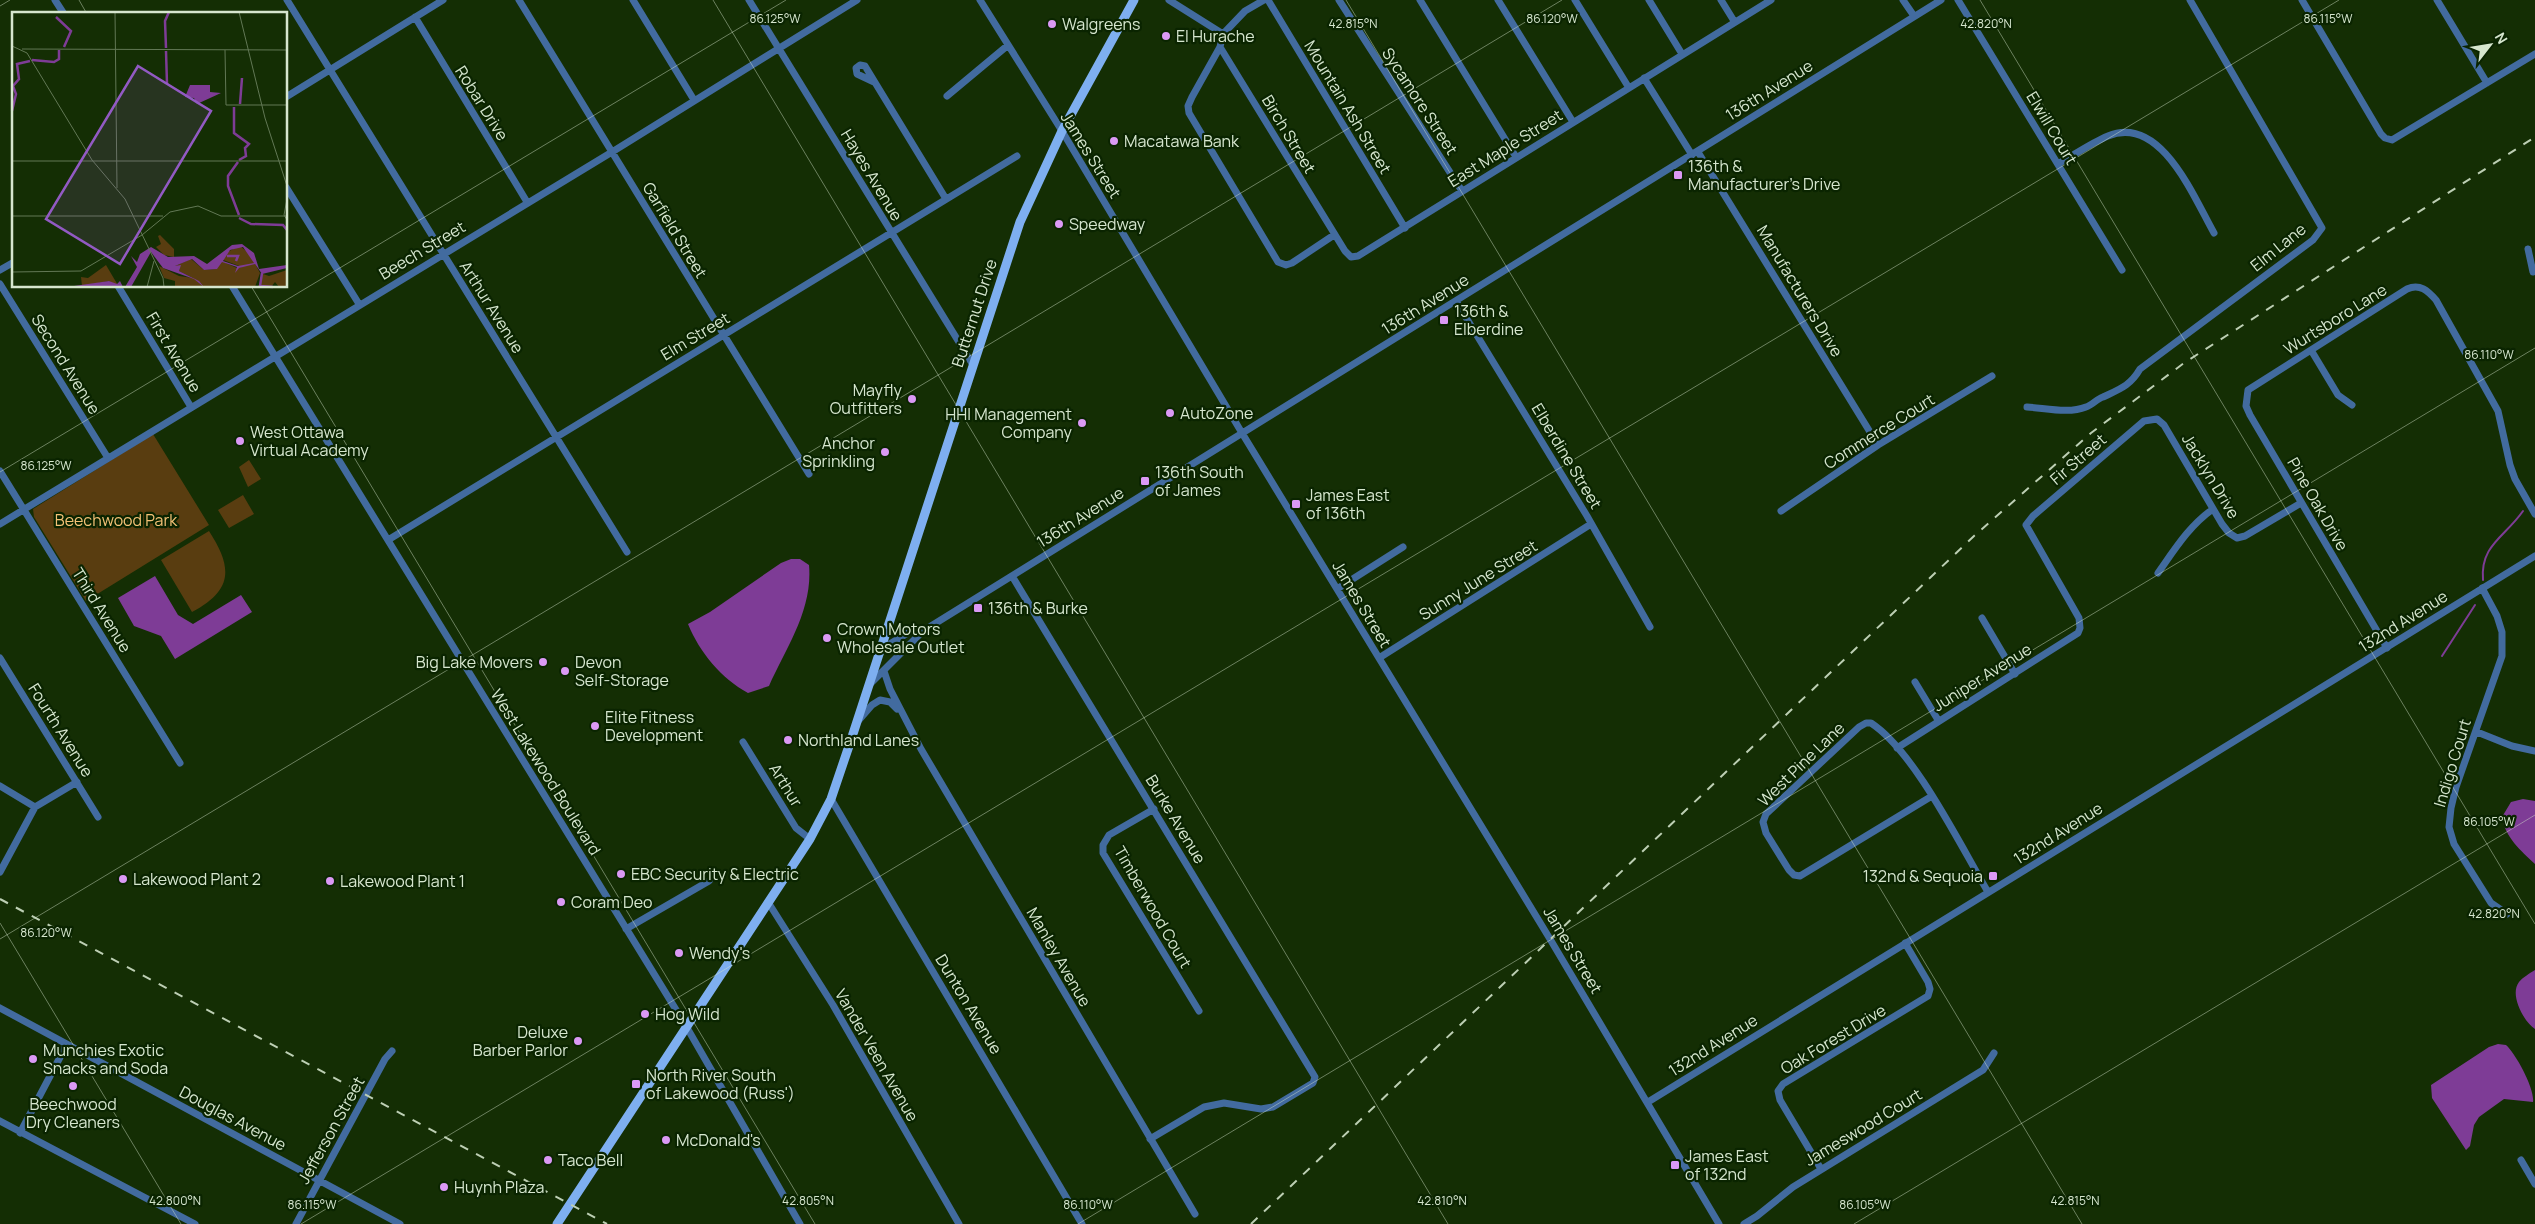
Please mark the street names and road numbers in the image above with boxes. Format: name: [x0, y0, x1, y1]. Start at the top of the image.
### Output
street label: Mountain Ash Street: [1299, 36, 1397, 178]
street label: Sycamore Street: [1377, 43, 1463, 159]
street label: 136th Avenue: [1721, 54, 1817, 126]
street label: Robar Drive: [450, 61, 514, 145]
street label: Elwill Court: [2021, 87, 2083, 169]
street label: Birch Street: [1257, 91, 1321, 177]
street label: East Maple Street: [1444, 104, 1566, 192]
street label: James Street: [1056, 108, 1126, 202]
street label: Hayes Avenue: [836, 125, 908, 225]
street label: Garfield Street: [638, 178, 712, 282]
street label: Beech Street: [375, 216, 469, 284]
street label: Elm Lane: [2246, 218, 2310, 276]
street label: Manufacturers Drive: [1752, 221, 1848, 361]
street label: Butternut Drive: [946, 256, 1002, 370]
street label: Arthur Avenue: [455, 257, 529, 357]
street label: 136th Avenue: [1377, 268, 1473, 340]
street label: Wurtsboro Lane: [2279, 279, 2391, 359]
street label: Elm Street: [656, 307, 734, 365]
street label: First Avenue: [141, 308, 207, 396]
street label: Second Avenue: [26, 310, 106, 418]
street label: Commerce Court: [1819, 388, 1939, 474]
street label: Elberdine Street: [1527, 399, 1607, 513]
street label: Fir Street: [2045, 428, 2111, 490]
street label: Jacklyn Drive: [2177, 429, 2245, 523]
street label: Pine Oak Drive: [2282, 453, 2354, 555]
street label: 136th Avenue: [1032, 481, 1128, 553]
street label: Sunny June Street: [1415, 535, 1541, 625]
street label: James Street: [1327, 556, 1397, 652]
street label: Third Avenue: [67, 564, 137, 656]
street label: 132nd Avenue: [2354, 585, 2452, 657]
street label: Juniper Avenue: [1928, 638, 2036, 716]
street label: Fourth Avenue: [23, 679, 99, 781]
street label: West Lakewood Boulevard: [486, 685, 606, 859]
street label: Indigo Court: [2428, 716, 2476, 810]
street label: West Pine Lane: [1753, 717, 1849, 811]
street label: Arthur: [764, 759, 808, 811]
street label: Burke Avenue: [1141, 770, 1211, 868]
street label: 132nd Avenue: [2009, 797, 2107, 869]
street label: Timberwood Court: [1109, 842, 1197, 972]
street label: James Street: [1538, 902, 1608, 998]
street label: Manley Avenue: [1022, 903, 1096, 1011]
street label: Dunton Avenue: [931, 950, 1007, 1058]
street label: Vander Veen Avenue: [830, 985, 924, 1125]
street label: Oak Forest Drive: [1776, 999, 1890, 1079]
street label: 132nd Avenue: [1664, 1009, 1762, 1081]
street label: Jefferson Street: [292, 1072, 370, 1188]
street label: Douglas Avenue: [176, 1081, 290, 1155]
street label: Jameswood Court: [1800, 1083, 1926, 1171]

